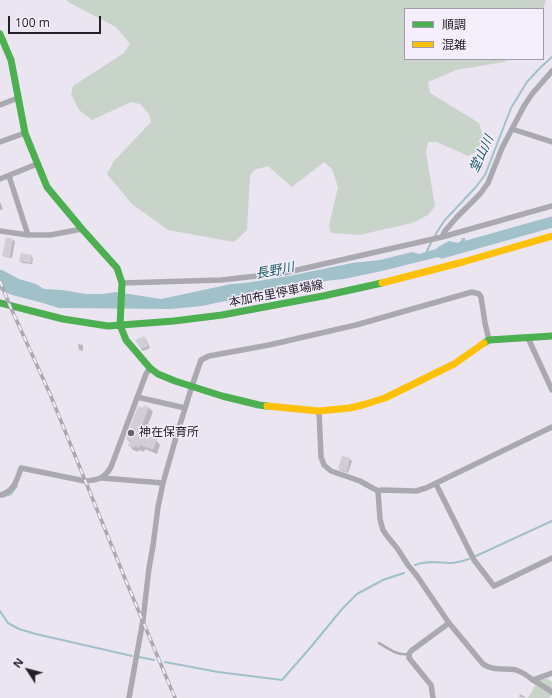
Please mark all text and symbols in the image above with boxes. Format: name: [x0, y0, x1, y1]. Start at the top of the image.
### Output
scale bar: [10, 8, 103, 34]
legend: [404, 8, 544, 60]
text: 100 m: [15, 14, 50, 31]
text: 順調: [442, 16, 466, 33]
text: 混雑: [442, 36, 466, 53]
water label: 堂山川: [467, 133, 497, 175]
water label: 長野川: [254, 260, 296, 282]
street label: 本加布里停車場線: [228, 278, 324, 310]
place label: 神在保育所: [139, 426, 199, 440]
marker: 神在保育所: [126, 428, 136, 438]
north arrow: [8, 650, 48, 690]
text: N: [9, 655, 27, 671]

